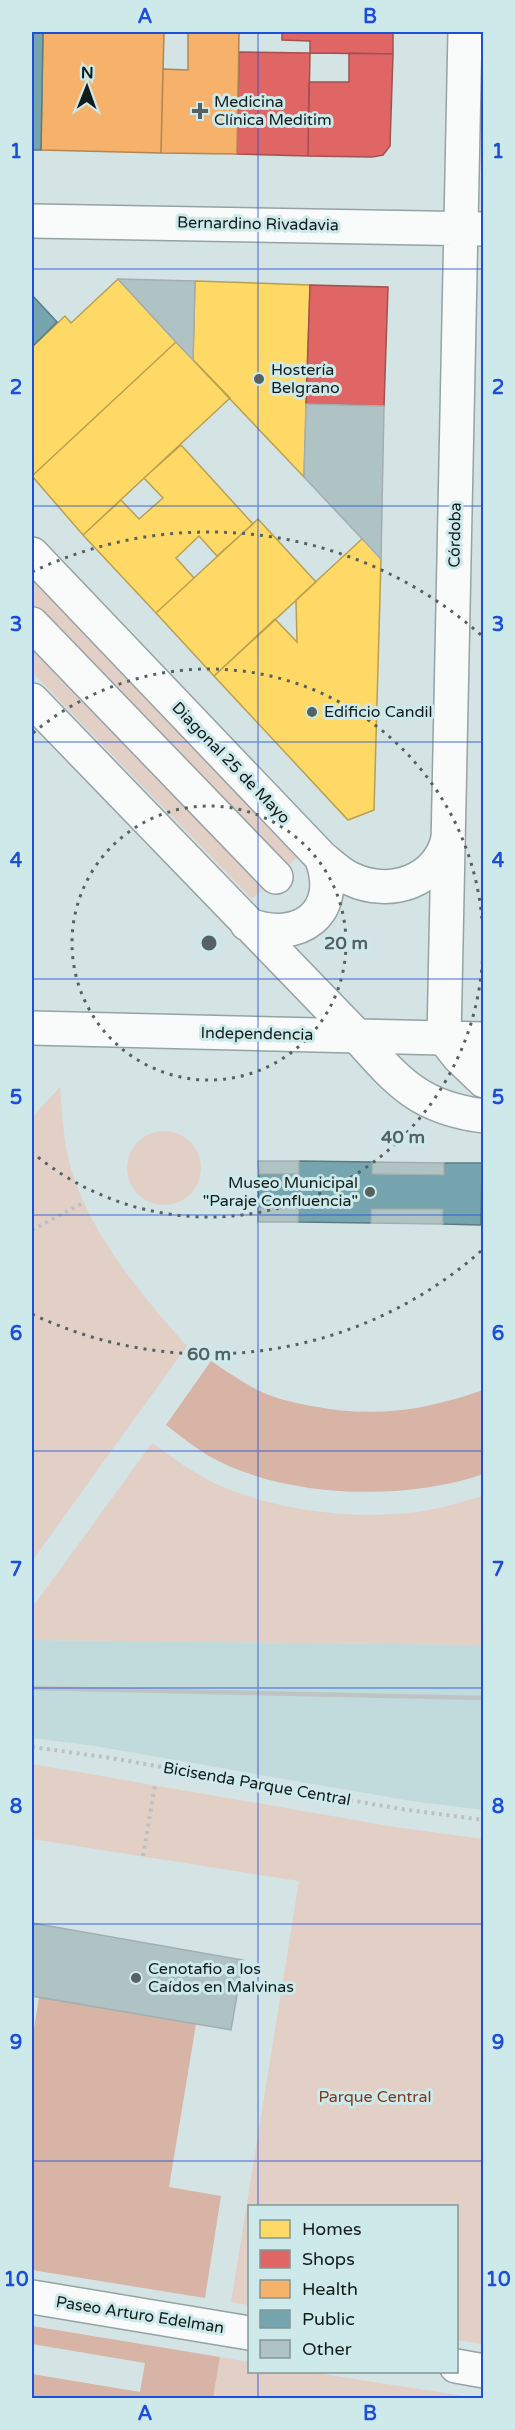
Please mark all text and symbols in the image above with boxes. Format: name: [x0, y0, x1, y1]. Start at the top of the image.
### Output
text: A: [138, 5, 153, 29]
text: B: [363, 5, 377, 29]
north arrow: [57, 57, 117, 117]
text: N: [81, 63, 94, 83]
place label: Medicina Clínica Meditim: [214, 92, 332, 130]
marker: Medicina Clínica Meditim: [191, 102, 209, 120]
text: 1: [10, 140, 22, 164]
text: 1: [492, 140, 504, 164]
street label: Bernardino Rivadavia: [177, 213, 339, 235]
place label: Hostería Belgrano: [271, 360, 340, 398]
marker: Hostería Belgrano: [252, 372, 266, 386]
text: 2: [10, 376, 22, 400]
text: 2: [492, 376, 504, 400]
street label: Córdoba: [444, 502, 466, 568]
text: 3: [10, 613, 22, 637]
text: 3: [492, 613, 504, 637]
street label: Diagonal 25 de Mayo: [168, 698, 294, 828]
place label: Edificio Candil: [324, 702, 433, 722]
marker: Edificio Candil: [305, 705, 319, 719]
text: 4: [10, 849, 23, 873]
text: 4: [492, 849, 505, 873]
text: 20 m: [324, 932, 368, 954]
centre of rings: [199, 933, 219, 953]
street label: Independencia: [201, 1023, 313, 1045]
text: 5: [10, 1086, 22, 1110]
text: 5: [492, 1086, 504, 1110]
text: 40 m: [381, 1126, 425, 1148]
place label: Museo Municipal "Paraje Confluencia": [203, 1173, 358, 1211]
marker: Museo Municipal "Paraje Confluencia": [363, 1185, 377, 1199]
text: 6: [10, 1322, 22, 1346]
text: 6: [492, 1322, 504, 1346]
text: 60 m: [187, 1343, 231, 1365]
text: 7: [10, 1558, 22, 1582]
text: 7: [492, 1558, 504, 1582]
street label: Bicisenda Parque Central: [162, 1758, 352, 1810]
text: 8: [10, 1795, 22, 1819]
text: 8: [492, 1795, 504, 1819]
place label: Cenotafio a los Caídos en Malvinas: [148, 1959, 294, 1997]
marker: Cenotafio a los Caídos en Malvinas: [129, 1971, 143, 1985]
text: 9: [10, 2031, 22, 2055]
text: 9: [492, 2031, 504, 2055]
park label: Parque Central: [319, 2087, 431, 2107]
legend: [248, 2205, 458, 2373]
text: Homes: [302, 2218, 362, 2240]
text: Shops: [302, 2248, 355, 2270]
text: 10: [3, 2268, 29, 2292]
text: 10: [485, 2268, 511, 2292]
text: Health: [302, 2278, 358, 2300]
street label: Paseo Arturo Edelman: [54, 2292, 226, 2338]
text: Public: [302, 2308, 355, 2330]
text: Other: [302, 2338, 352, 2360]
text: A: [138, 2402, 153, 2426]
text: B: [363, 2402, 377, 2426]

